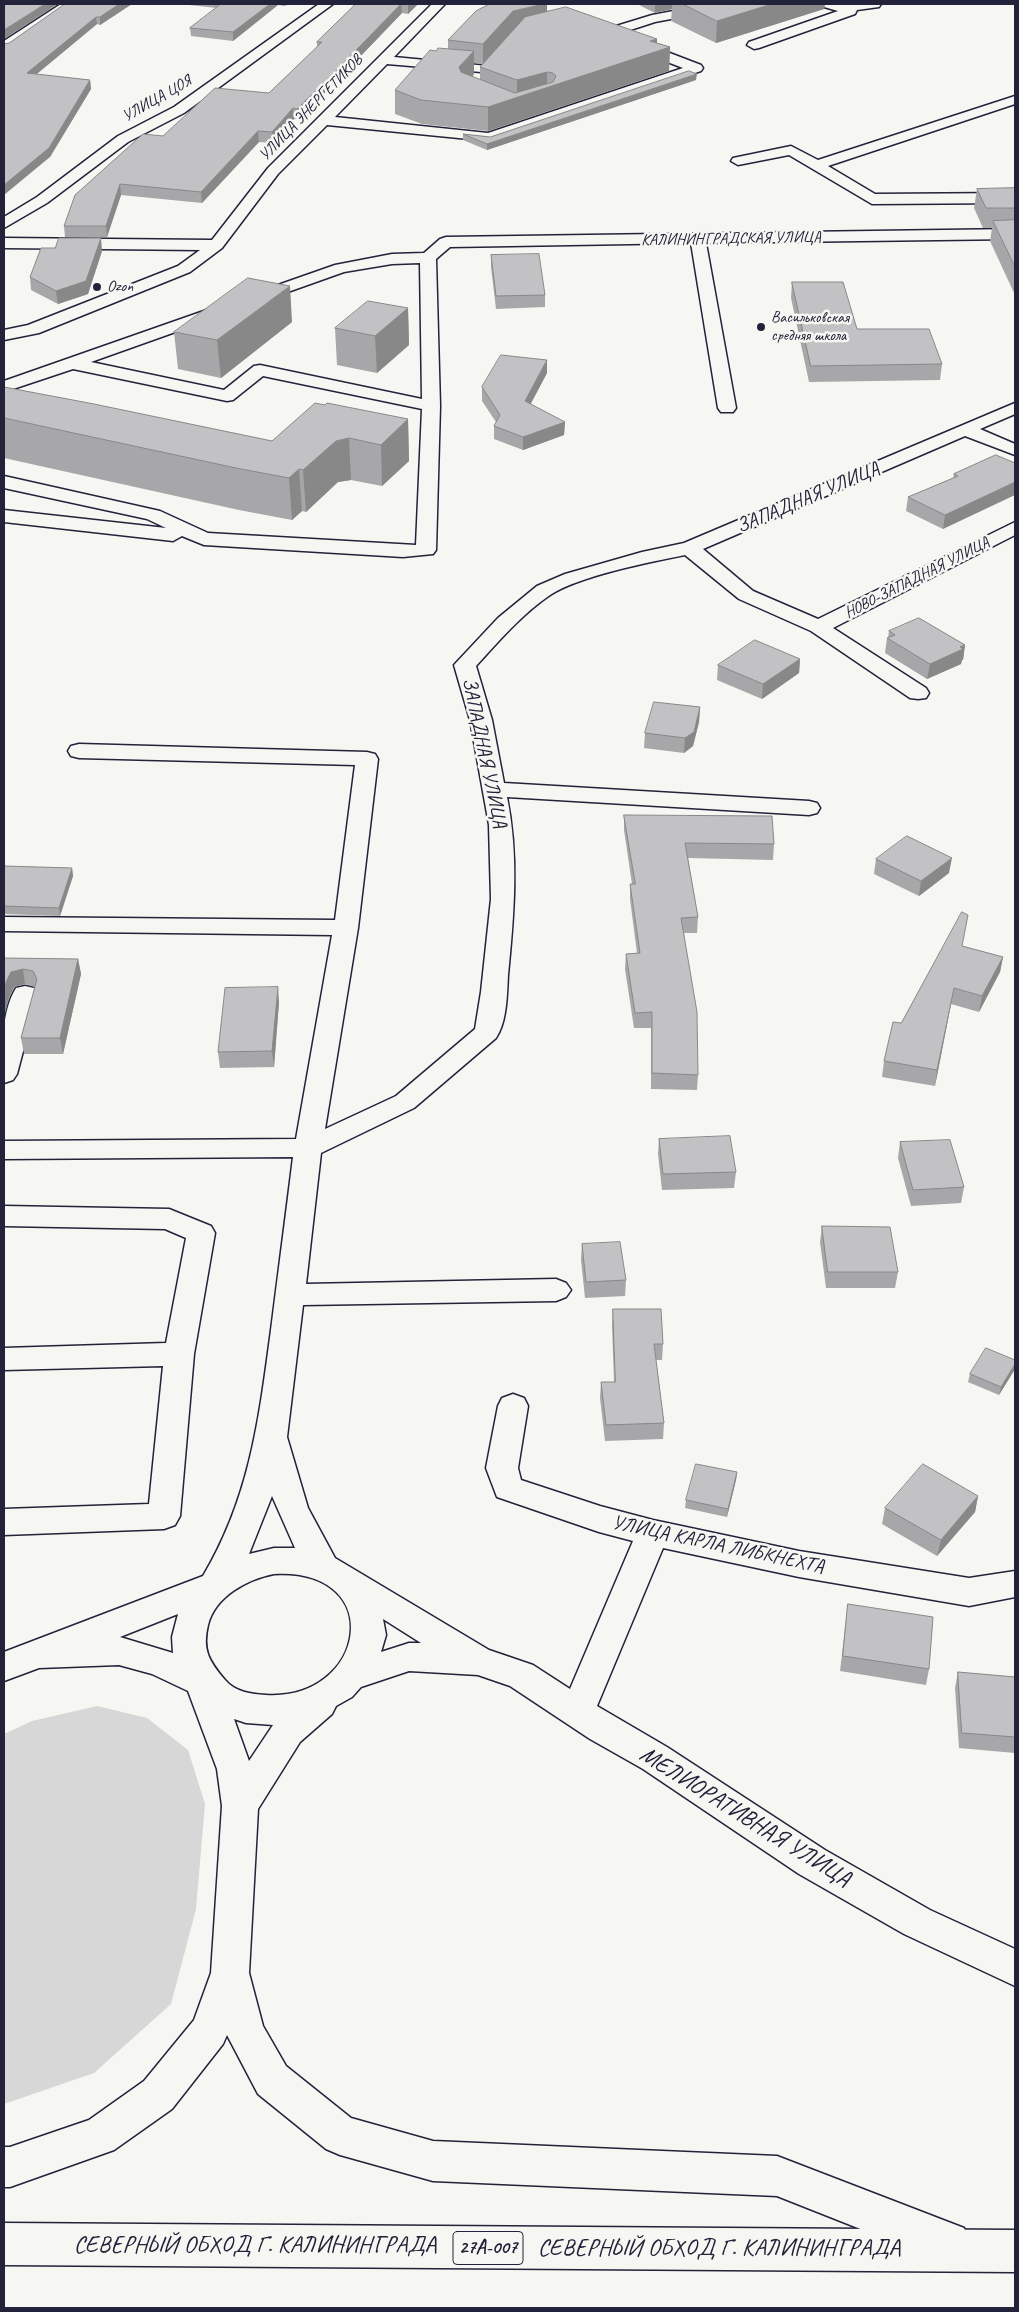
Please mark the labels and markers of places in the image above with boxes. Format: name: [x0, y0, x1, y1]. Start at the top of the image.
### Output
place label: Ozon: [107, 277, 133, 297]
marker: Ozon: [91, 281, 103, 293]
place label: Васильковская средняя школа: [771, 308, 849, 346]
marker: Васильковская средняя школа: [755, 321, 767, 333]

